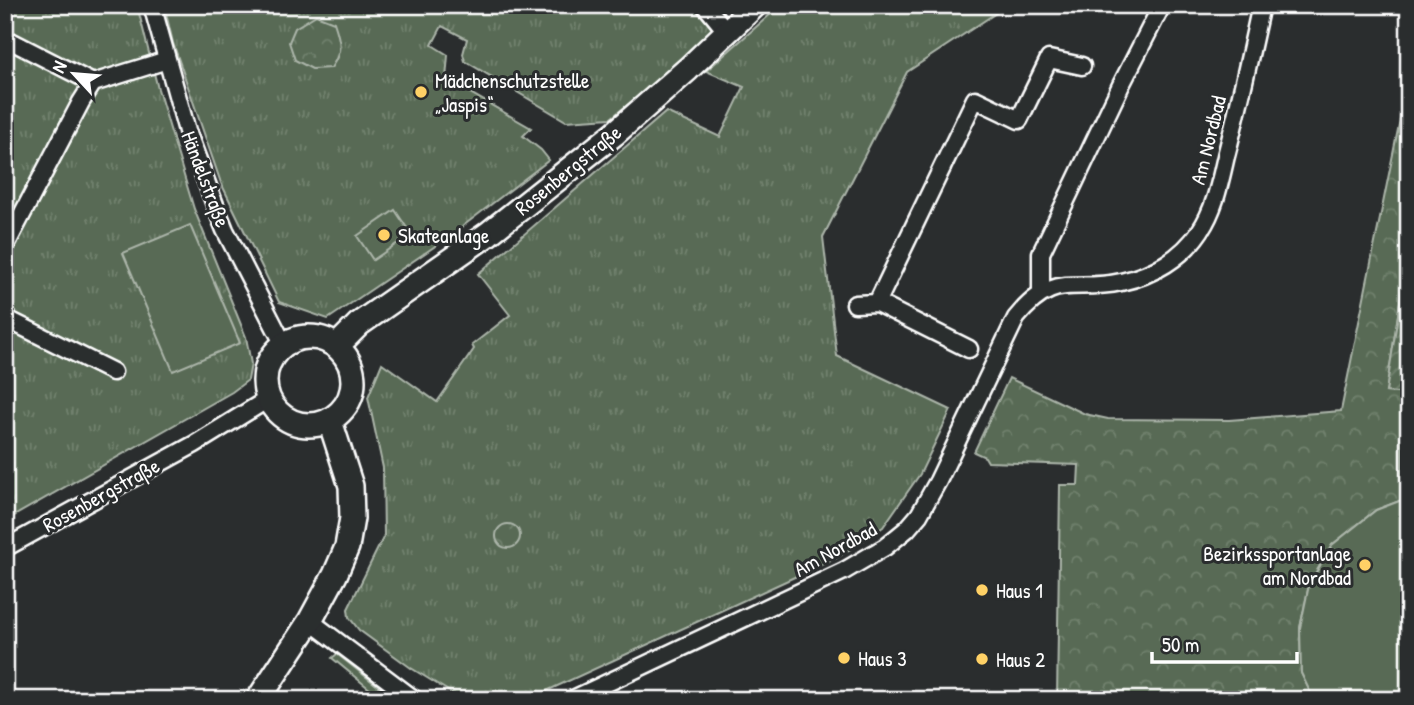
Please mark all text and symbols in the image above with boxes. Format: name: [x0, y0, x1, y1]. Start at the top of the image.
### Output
north arrow: [38, 38, 108, 108]
text: N: [45, 56, 73, 77]
place label: Mädchenschutzstelle „Jaspis“: [435, 66, 589, 119]
marker: Mädchenschutzstelle „Jaspis“: [413, 84, 429, 100]
street label: Am Nordbad: [1183, 93, 1233, 187]
street label: Rosenbergstraße: [509, 118, 627, 222]
street label: Händelstraße: [174, 127, 238, 231]
place label: Skateanlage: [398, 221, 489, 250]
marker: Skateanlage: [376, 227, 392, 243]
street label: Rosenbergstraße: [37, 451, 165, 539]
street label: Am Nordbad: [788, 514, 882, 584]
place label: Bezirkssportanlage am Nordbad: [1203, 539, 1351, 592]
marker: Bezirkssportanlage am Nordbad: [1357, 557, 1373, 573]
place label: Haus 1: [996, 576, 1043, 605]
marker: Haus 1: [974, 582, 990, 598]
scale bar: [1152, 621, 1297, 665]
text: 50 m: [1162, 630, 1199, 659]
place label: Haus 3: [858, 644, 907, 673]
place label: Haus 2: [996, 645, 1045, 674]
marker: Haus 3: [836, 650, 852, 666]
marker: Haus 2: [974, 651, 990, 667]

